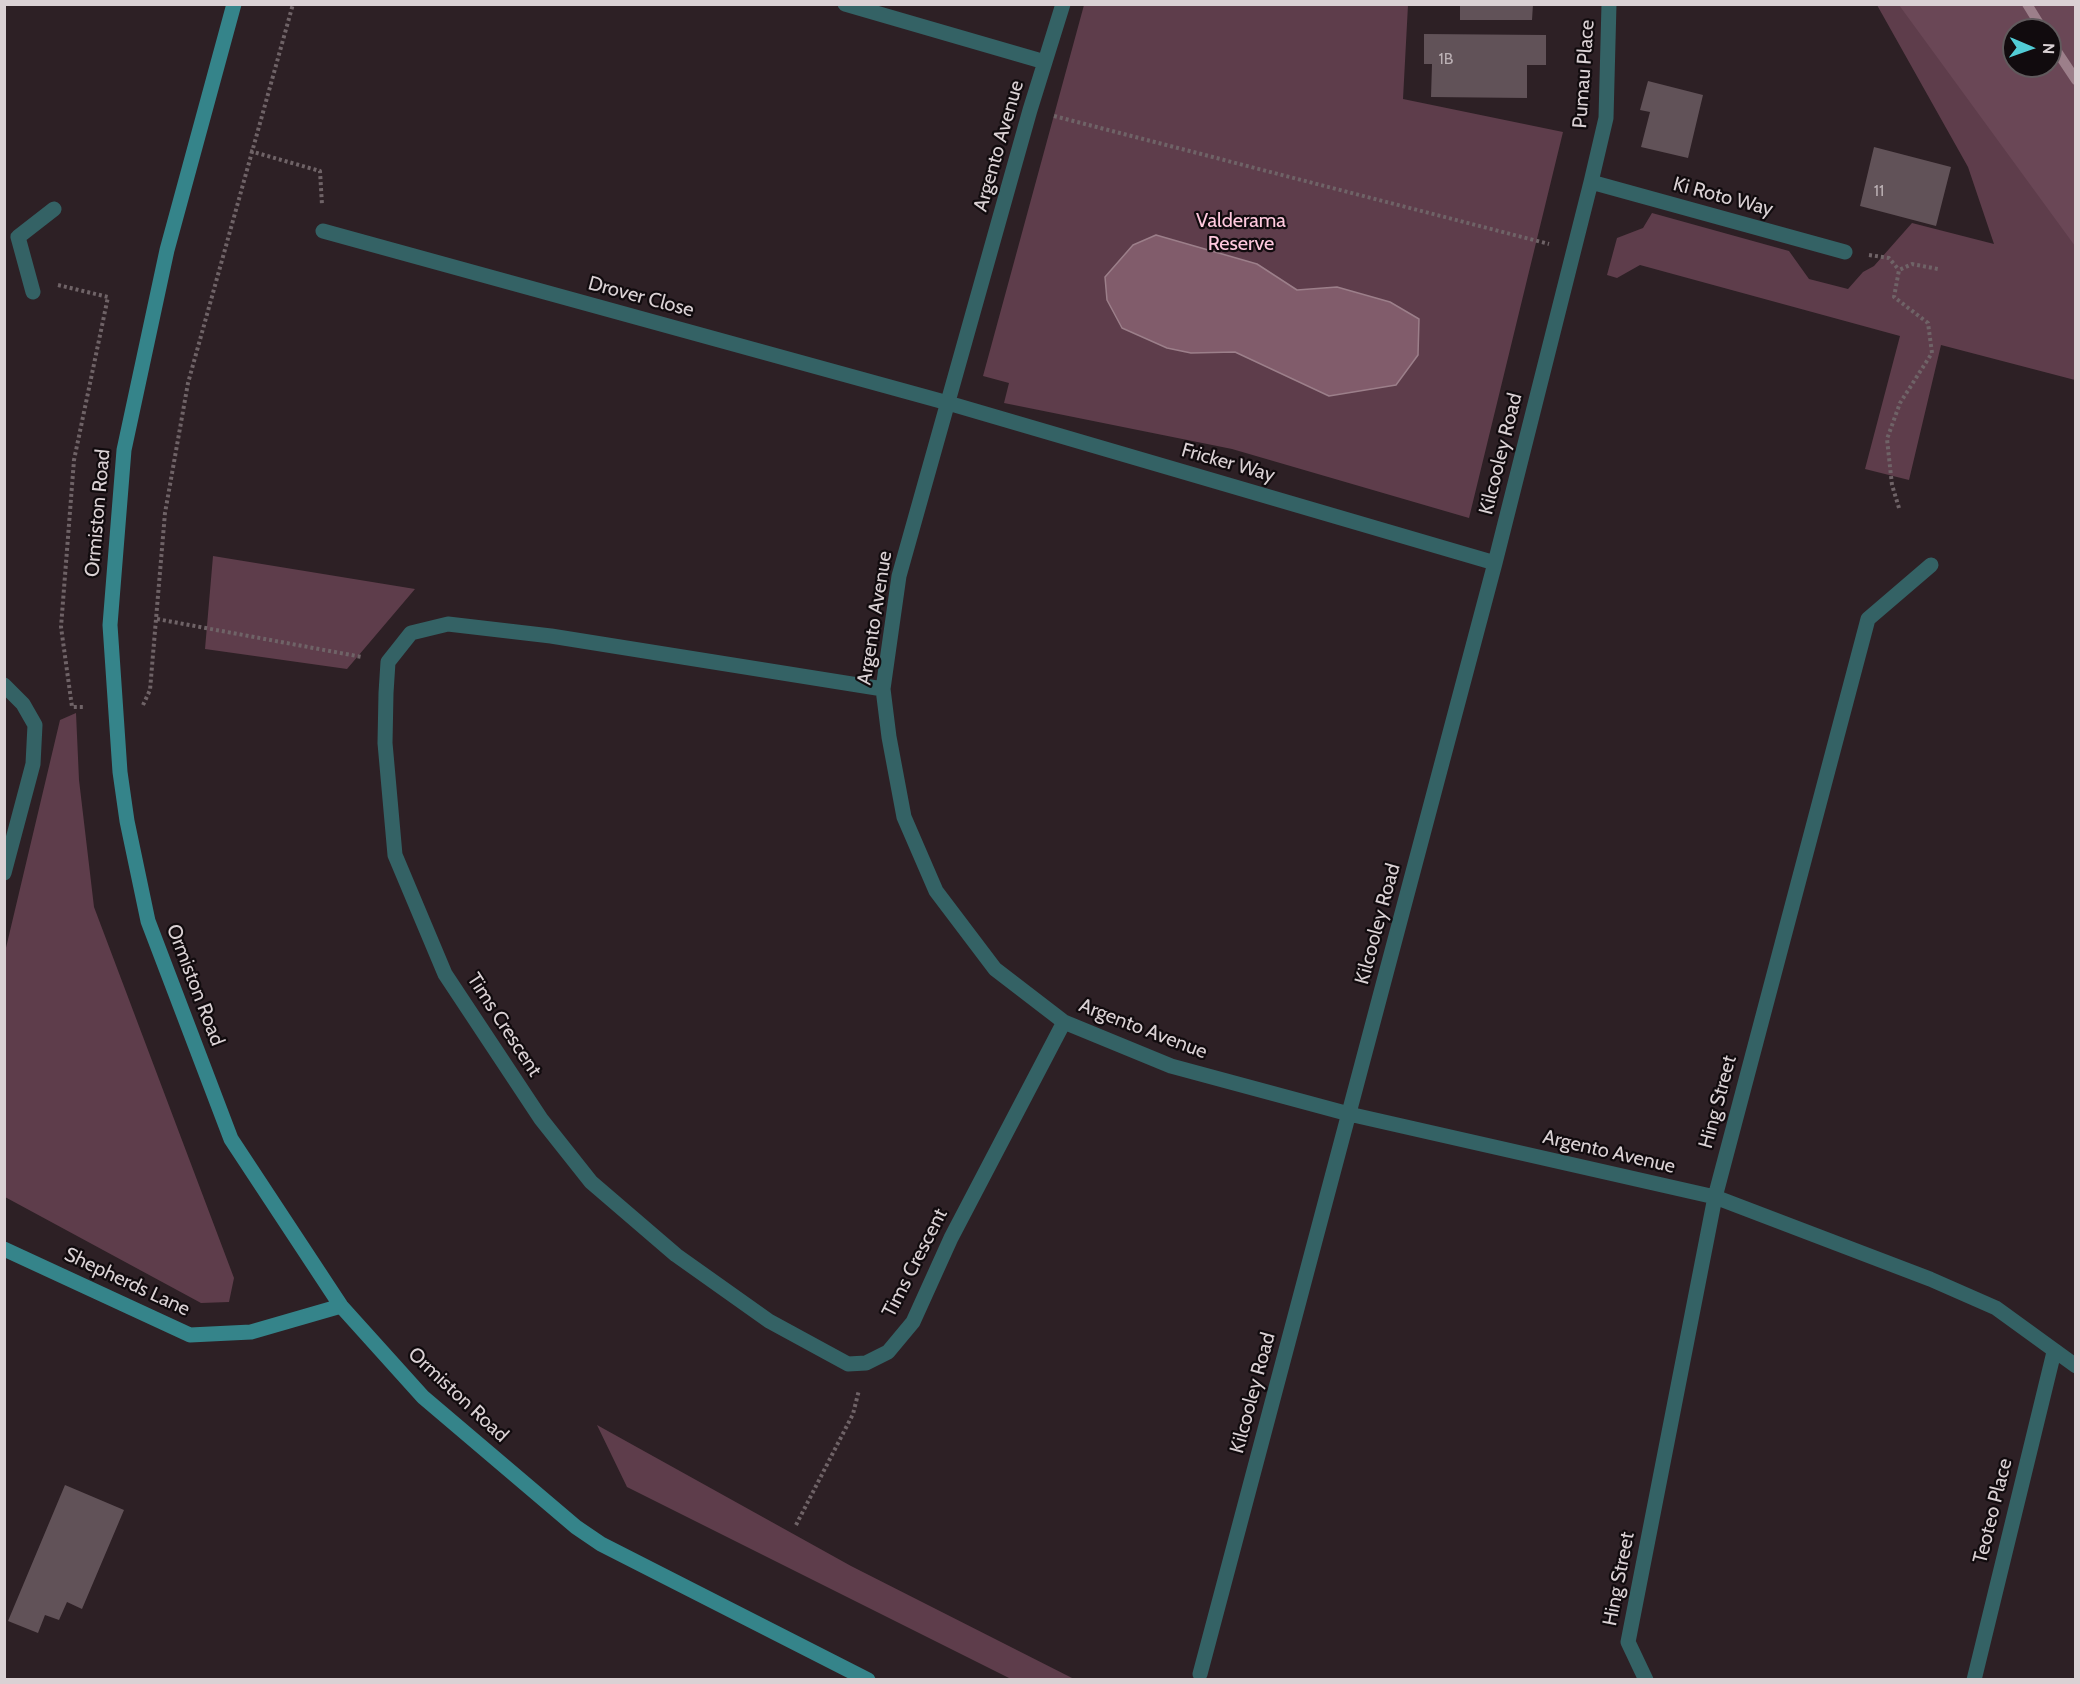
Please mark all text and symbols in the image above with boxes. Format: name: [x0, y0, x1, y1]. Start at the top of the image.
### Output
north arrow: [2002, 18, 2062, 78]
street label: Pumau Place: [1568, 19, 1600, 129]
text: N: [2039, 43, 2058, 55]
house number: 1B: [1439, 49, 1453, 69]
street label: Argento Avenue: [969, 78, 1029, 214]
street label: Ki Roto Way: [1670, 172, 1776, 222]
house number: 11: [1874, 181, 1884, 201]
park label: Valderama Reserve: [1196, 209, 1286, 256]
street label: Drover Close: [586, 271, 696, 323]
street label: Kilcooley Road: [1474, 391, 1528, 517]
street label: Fricker Way: [1178, 438, 1278, 488]
street label: Ormiston Road: [80, 448, 116, 578]
street label: Argento Avenue: [853, 549, 897, 687]
street label: Kilcooley Road: [1350, 861, 1406, 987]
street label: Ormiston Road: [161, 921, 229, 1049]
street label: Tims Crescent: [462, 969, 546, 1081]
street label: Argento Avenue: [1076, 994, 1210, 1064]
street label: Hing Street: [1694, 1053, 1742, 1151]
street label: Argento Avenue: [1540, 1125, 1678, 1179]
street label: Tims Crescent: [877, 1205, 953, 1321]
street label: Shepherds Lane: [60, 1242, 194, 1322]
street label: Kilcooley Road: [1225, 1330, 1281, 1456]
street label: Ormiston Road: [403, 1342, 513, 1448]
street label: Teoteo Place: [1968, 1456, 2018, 1566]
street label: Hing Street: [1598, 1530, 1640, 1628]

